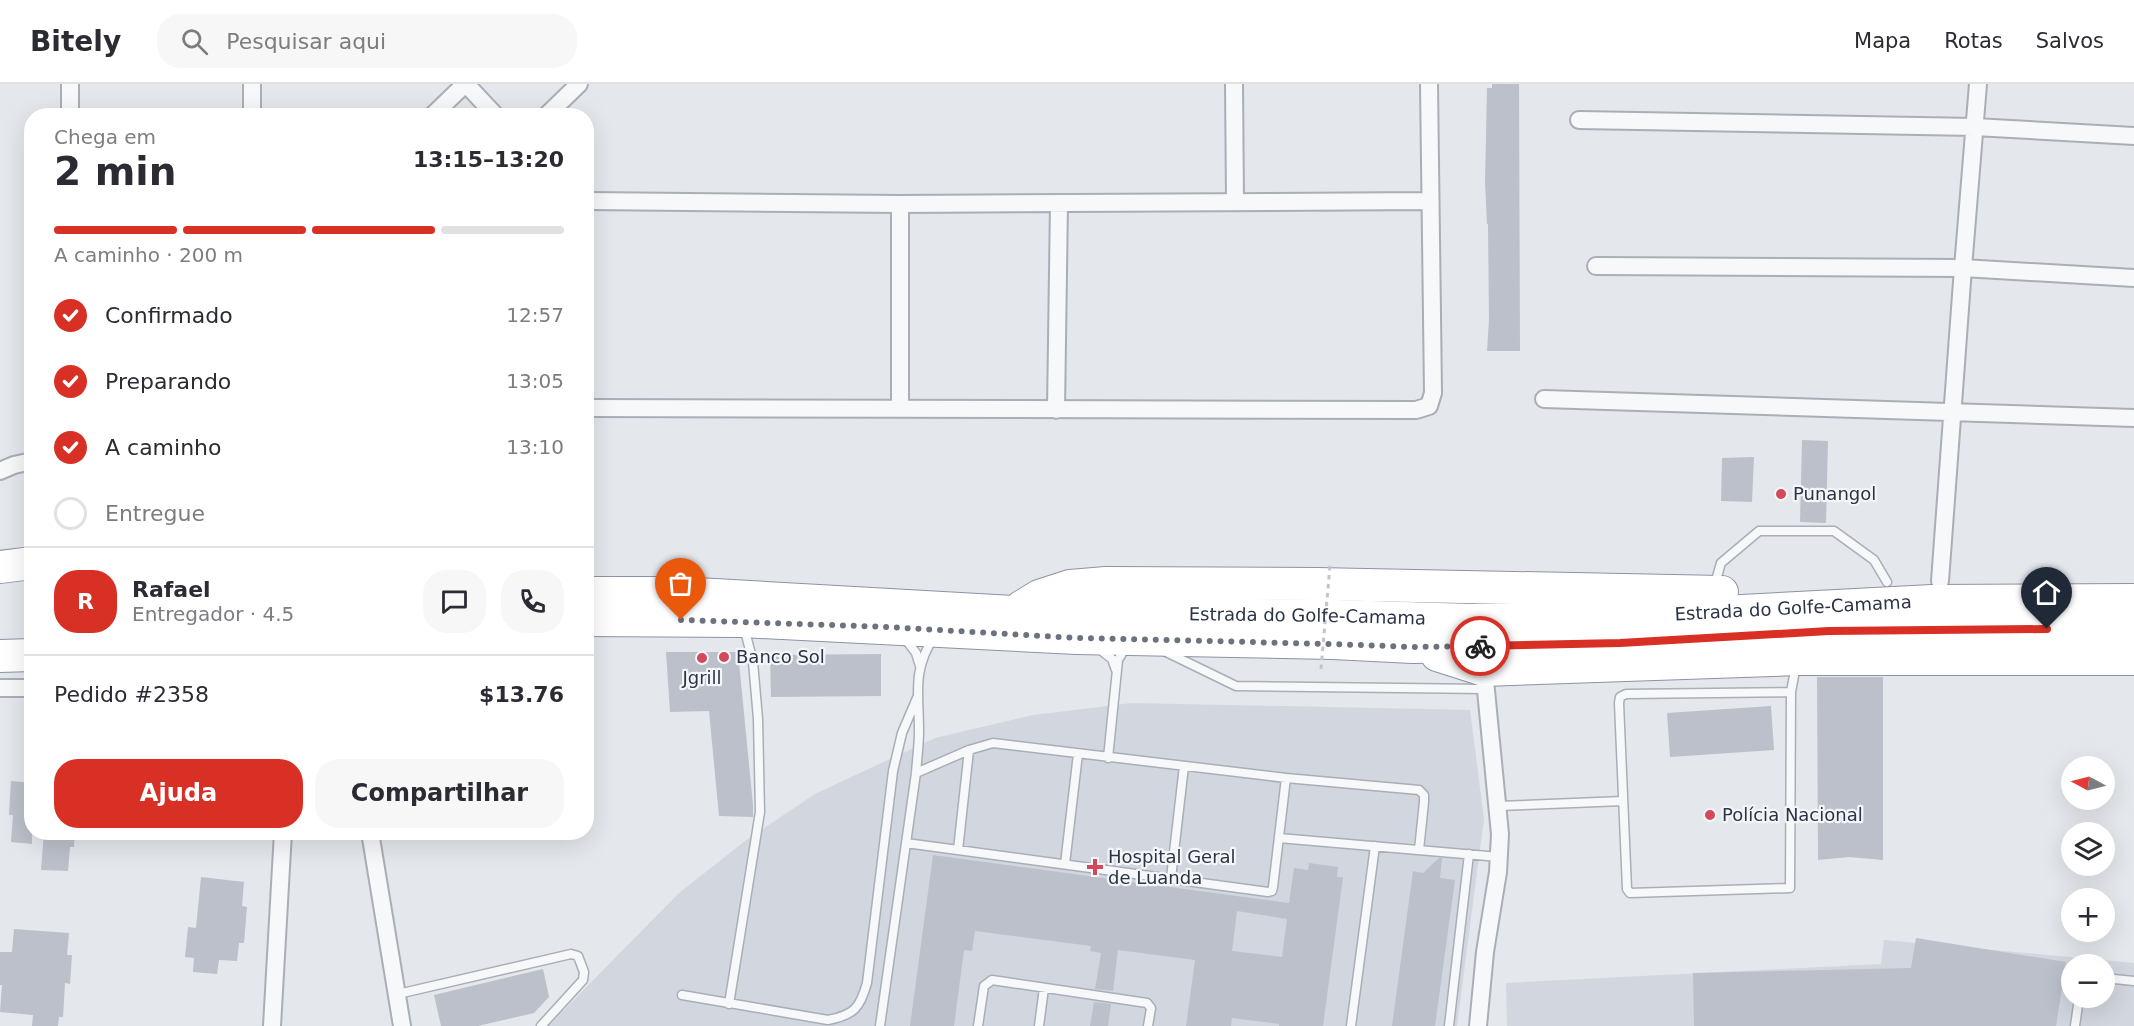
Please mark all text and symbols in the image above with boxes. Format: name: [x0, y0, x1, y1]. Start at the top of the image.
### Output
search box: [157, 14, 577, 68]
text: Bitely: [30, 25, 121, 58]
icon: search: [178, 25, 211, 58]
text: Pesquisar aqui: [226, 29, 386, 54]
text: Mapa: [1854, 29, 1911, 53]
text: Rotas: [1944, 29, 2003, 53]
text: Salvos: [2036, 29, 2104, 53]
text: Chega em: [54, 125, 156, 149]
text: 13:15–13:20: [413, 147, 564, 172]
text: 2 min: [54, 149, 176, 194]
text: A caminho · 200 m: [54, 243, 243, 267]
icon: check: [54, 299, 87, 332]
text: Confirmado: [105, 303, 233, 328]
text: 12:57: [506, 303, 564, 327]
icon: check: [54, 365, 87, 398]
text: Preparando: [105, 369, 231, 394]
text: 13:05: [506, 369, 564, 393]
icon: check: [54, 431, 87, 464]
text: A caminho: [105, 435, 222, 460]
text: 13:10: [506, 435, 564, 459]
place label: Punangol: [1793, 483, 1876, 504]
marker: Punangol: [1774, 487, 1788, 501]
text: Entregue: [105, 501, 205, 526]
pin: [655, 558, 706, 620]
icon: bag: [664, 567, 697, 600]
pin: [2021, 567, 2072, 629]
button: chat: [423, 570, 486, 633]
button: phone: [501, 570, 564, 633]
icon: home: [2030, 576, 2063, 609]
text: Rafael: [132, 577, 211, 602]
text: R: [77, 589, 94, 614]
street label: Estrada do Golfe-Camama: [1674, 591, 1912, 624]
text: Entregador · 4.5: [132, 602, 294, 626]
street label: Estrada do Golfe-Camama: [1189, 603, 1426, 629]
courier: [1450, 616, 1510, 676]
icon: bike: [1464, 630, 1497, 663]
place label: Banco Sol: [736, 646, 825, 667]
marker: Banco Sol: [717, 650, 731, 664]
marker: Jgrill: [695, 651, 709, 665]
place label: Jgrill: [681, 667, 722, 688]
text: Pedido #2358: [54, 682, 209, 707]
text: $13.76: [479, 682, 564, 707]
north arrow: [2061, 756, 2115, 810]
map controls: [2061, 756, 2115, 1008]
button: Ajuda: [54, 759, 303, 828]
button: Compartilhar: [315, 759, 564, 828]
place label: Polícia Nacional: [1722, 804, 1863, 825]
marker: Polícia Nacional: [1703, 808, 1717, 822]
button: layers: [2061, 822, 2115, 876]
place label: Hospital Geral de Luanda: [1108, 846, 1236, 888]
marker: Hospital Geral de Luanda: [1086, 858, 1104, 876]
button: +: [2061, 888, 2115, 942]
button: −: [2061, 954, 2115, 1008]

